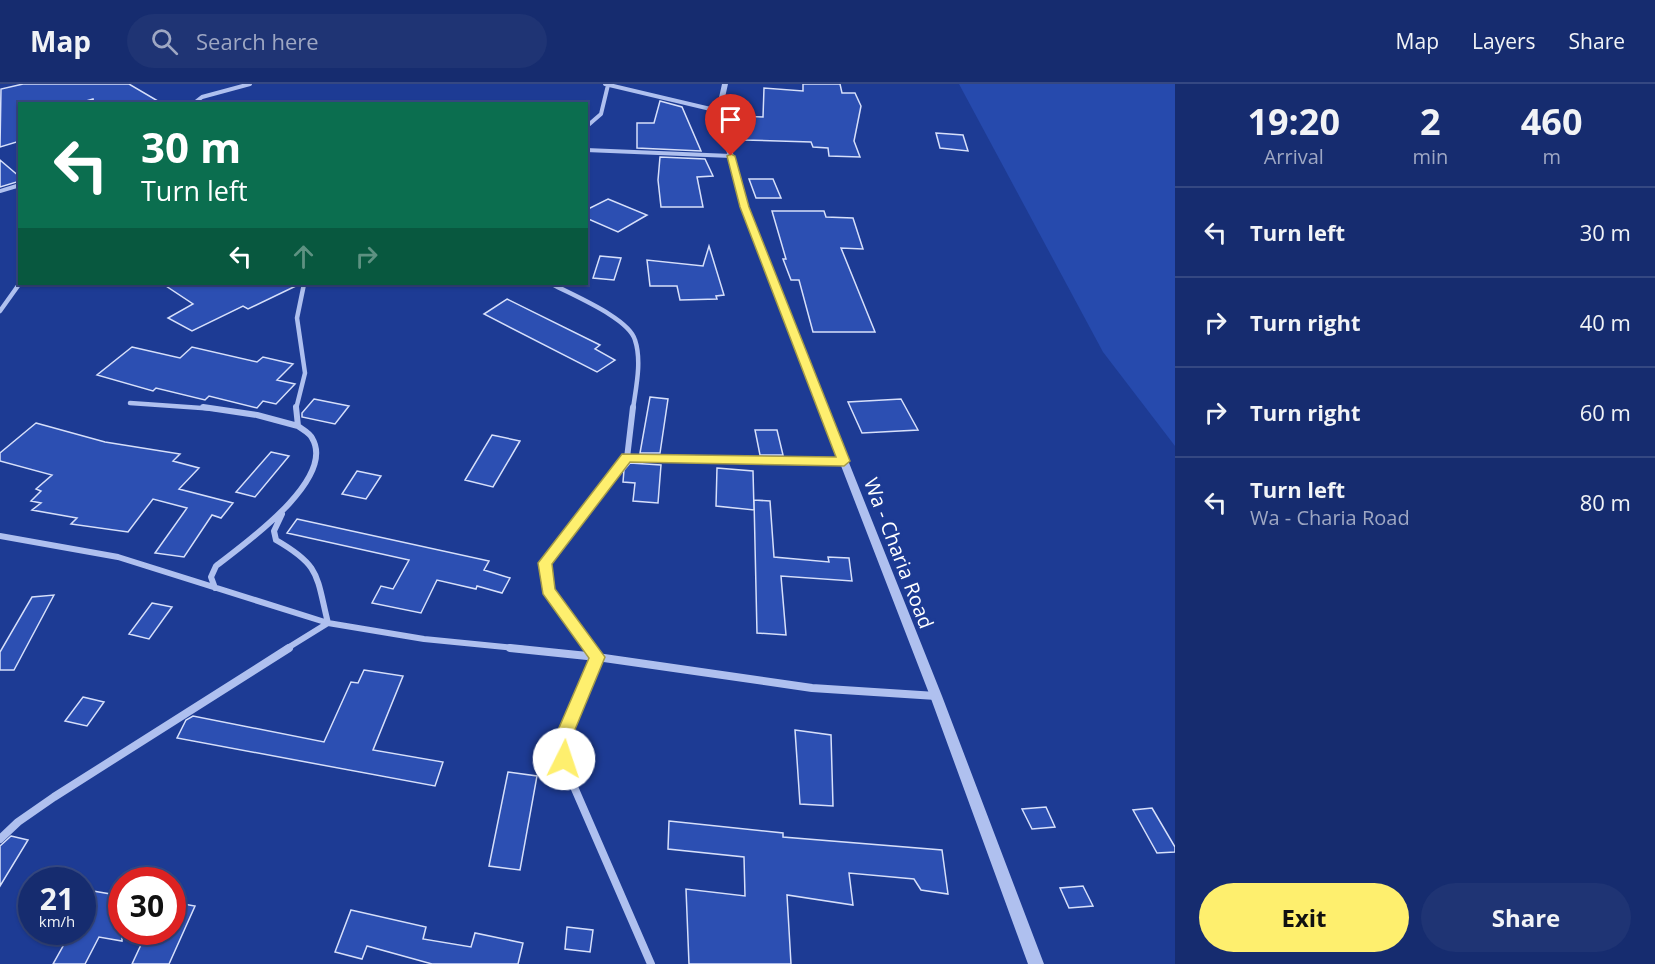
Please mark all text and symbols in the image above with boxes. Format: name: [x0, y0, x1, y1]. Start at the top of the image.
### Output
search box: [127, 14, 547, 68]
text: Map: [30, 22, 91, 60]
icon: search: [148, 25, 181, 58]
text: Search here: [196, 26, 319, 56]
text: Map: [1396, 27, 1439, 55]
text: Layers: [1472, 27, 1536, 55]
text: Share: [1569, 27, 1625, 55]
pin: [705, 94, 756, 156]
text: 19:20: [1247, 97, 1340, 146]
text: 2: [1420, 97, 1441, 146]
text: 460: [1521, 97, 1583, 146]
icon: arrive: [714, 103, 747, 136]
text: 30 m: [141, 118, 241, 175]
icon: left: [42, 126, 120, 204]
text: Arrival: [1264, 143, 1324, 170]
text: min: [1412, 143, 1448, 170]
text: m: [1542, 143, 1561, 170]
text: Turn left: [141, 172, 248, 209]
icon: left: [1199, 216, 1232, 249]
text: Turn left: [1250, 217, 1345, 247]
text: 30 m: [1580, 217, 1631, 247]
icon: left: [224, 240, 257, 273]
icon: ahead: [287, 240, 320, 273]
icon: right: [350, 240, 383, 273]
icon: right: [1199, 306, 1232, 339]
text: Turn right: [1250, 307, 1361, 337]
text: 40 m: [1580, 307, 1631, 337]
icon: right: [1199, 396, 1232, 429]
text: Turn right: [1250, 397, 1361, 427]
text: 60 m: [1580, 397, 1631, 427]
street label: Wa - Charia Road: [858, 474, 940, 632]
text: Turn left: [1250, 474, 1345, 504]
icon: left: [1199, 486, 1232, 519]
text: 80 m: [1580, 487, 1631, 517]
text: Wa - Charia Road: [1250, 504, 1410, 531]
position arrow: [532, 727, 596, 791]
speed limit sign: 30: [108, 867, 186, 945]
text: 21: [40, 878, 74, 919]
button: Exit: [1199, 883, 1409, 952]
button: Share: [1421, 883, 1631, 952]
text: km/h: [39, 911, 75, 931]

